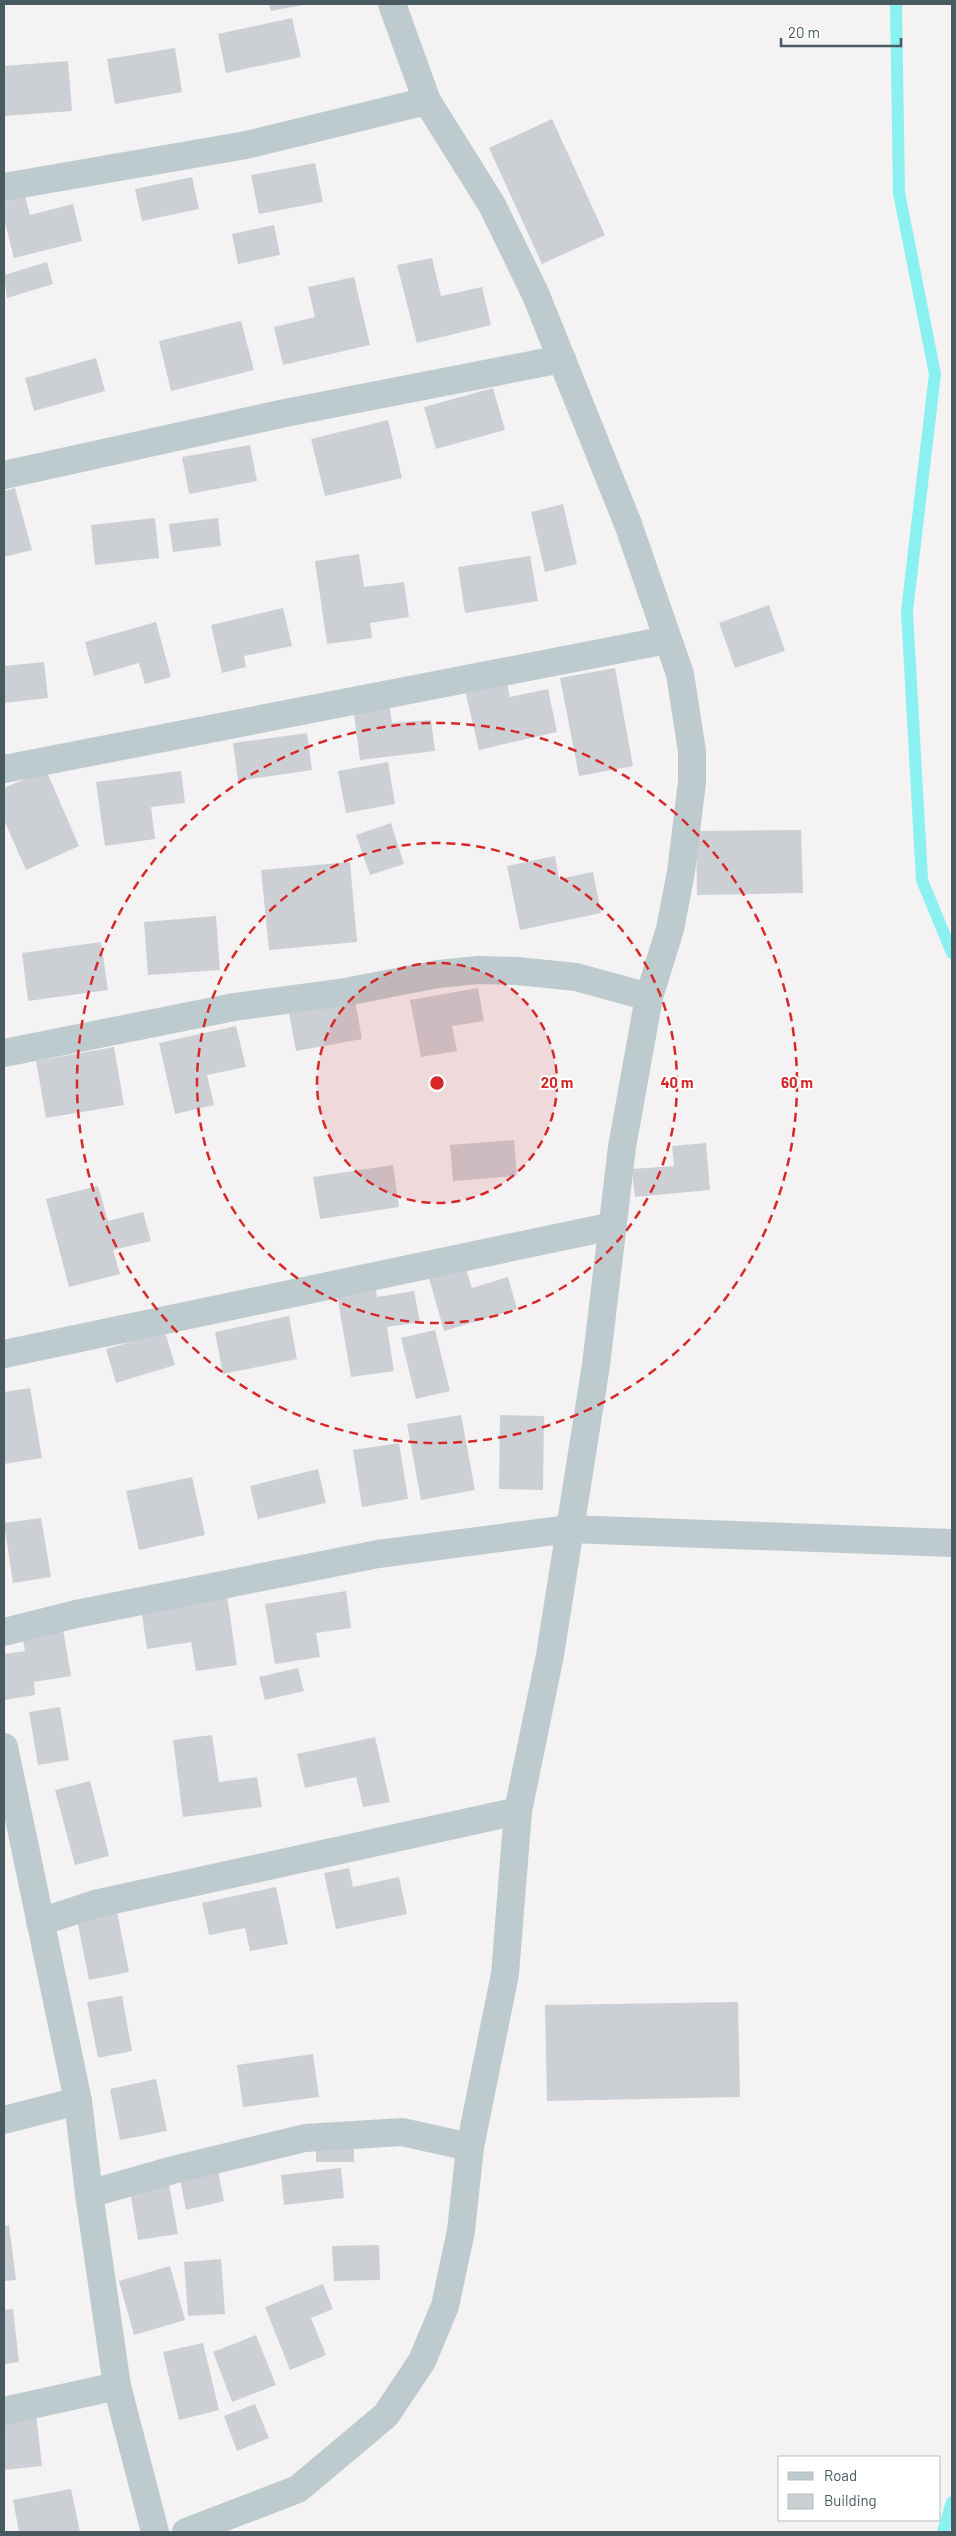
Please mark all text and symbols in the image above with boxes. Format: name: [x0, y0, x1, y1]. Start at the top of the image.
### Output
scale bar: [781, 15, 901, 47]
text: 20 m: [788, 23, 820, 41]
text: 20 m: [541, 1073, 573, 1091]
text: 40 m: [660, 1073, 694, 1091]
text: 60 m: [781, 1073, 813, 1091]
centre of rings: [428, 1074, 446, 1092]
legend: [778, 2456, 941, 2521]
text: Road: [824, 2466, 857, 2484]
text: Building: [824, 2491, 877, 2509]

